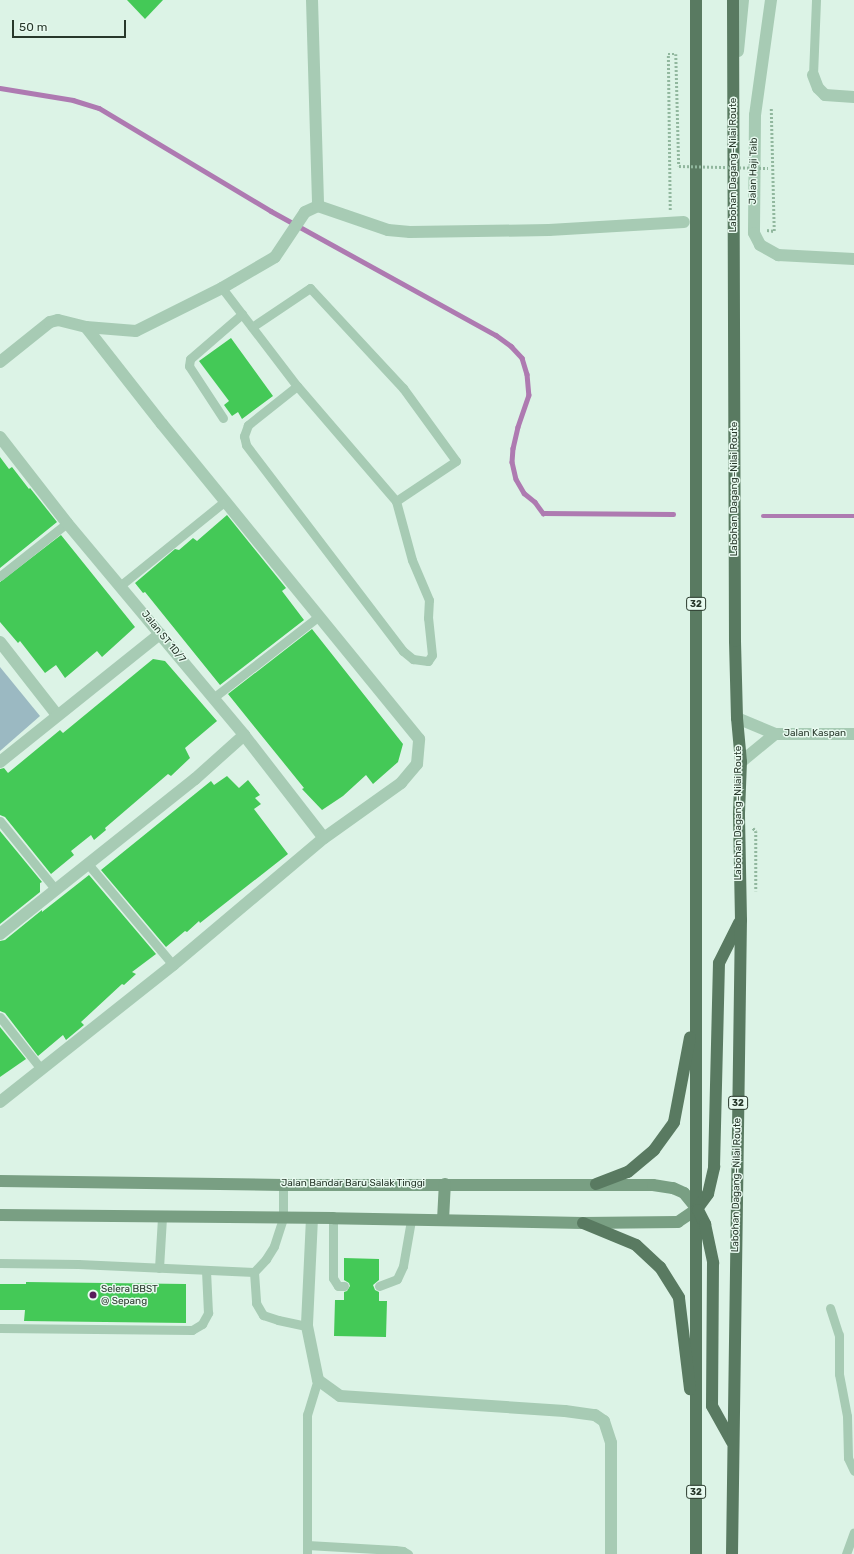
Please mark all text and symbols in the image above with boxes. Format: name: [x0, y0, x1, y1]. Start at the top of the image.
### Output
scale bar: [14, 12, 128, 38]
text: 50 m: [19, 20, 47, 34]
street label: Labohan Dagang–Nilai Route: [728, 98, 740, 232]
street label: Jalan Haji Taib: [747, 137, 761, 205]
street label: Labohan Dagang–Nilai Route: [729, 422, 741, 556]
road number: 32: [686, 597, 706, 611]
street label: Jalan ST 1D/7: [138, 609, 188, 665]
street label: Jalan Kaspan: [784, 728, 846, 740]
street label: Labohan Dagang–Nilai Route: [733, 746, 745, 880]
road number: 32: [728, 1096, 748, 1110]
street label: Labohan Dagang–Nilai Route: [730, 1118, 744, 1252]
street label: Jalan Bandar Baru Salak Tinggi: [281, 1178, 425, 1190]
place label: Selera BBST @ Sepang: [101, 1283, 158, 1306]
marker: Selera BBST @ Sepang: [88, 1290, 98, 1300]
road number: 32: [686, 1485, 706, 1499]

